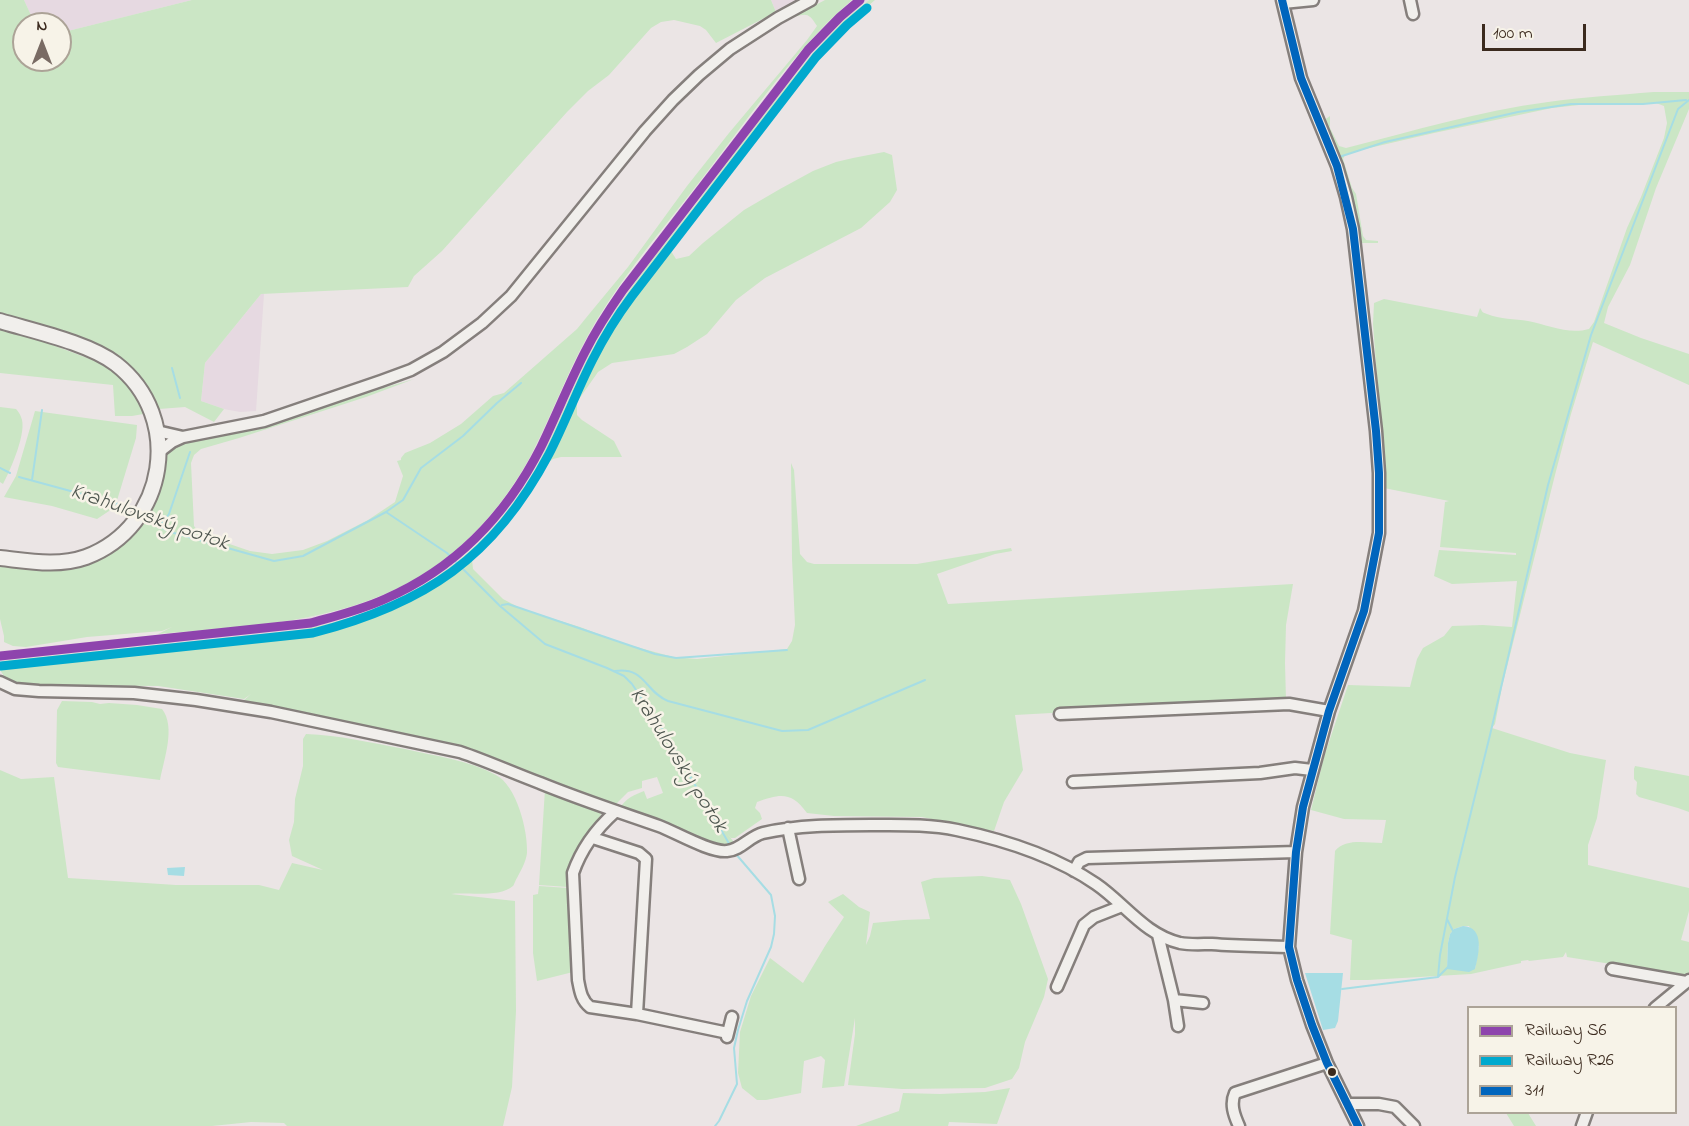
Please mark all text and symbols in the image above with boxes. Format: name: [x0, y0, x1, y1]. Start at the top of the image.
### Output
north arrow: [12, 12, 72, 72]
scale bar: [1485, 12, 1588, 50]
text: N: [37, 14, 47, 38]
text: 100 m: [1493, 21, 1533, 47]
water label: Krahulovský potok: [66, 480, 232, 558]
water label: Krahulovský potok: [622, 684, 732, 838]
legend: [1467, 1006, 1677, 1114]
text: Railway S6: [1525, 1018, 1606, 1044]
text: Railway R26: [1525, 1048, 1614, 1074]
unlabelled marker: [1326, 1066, 1338, 1078]
text: 311: [1525, 1078, 1544, 1104]

